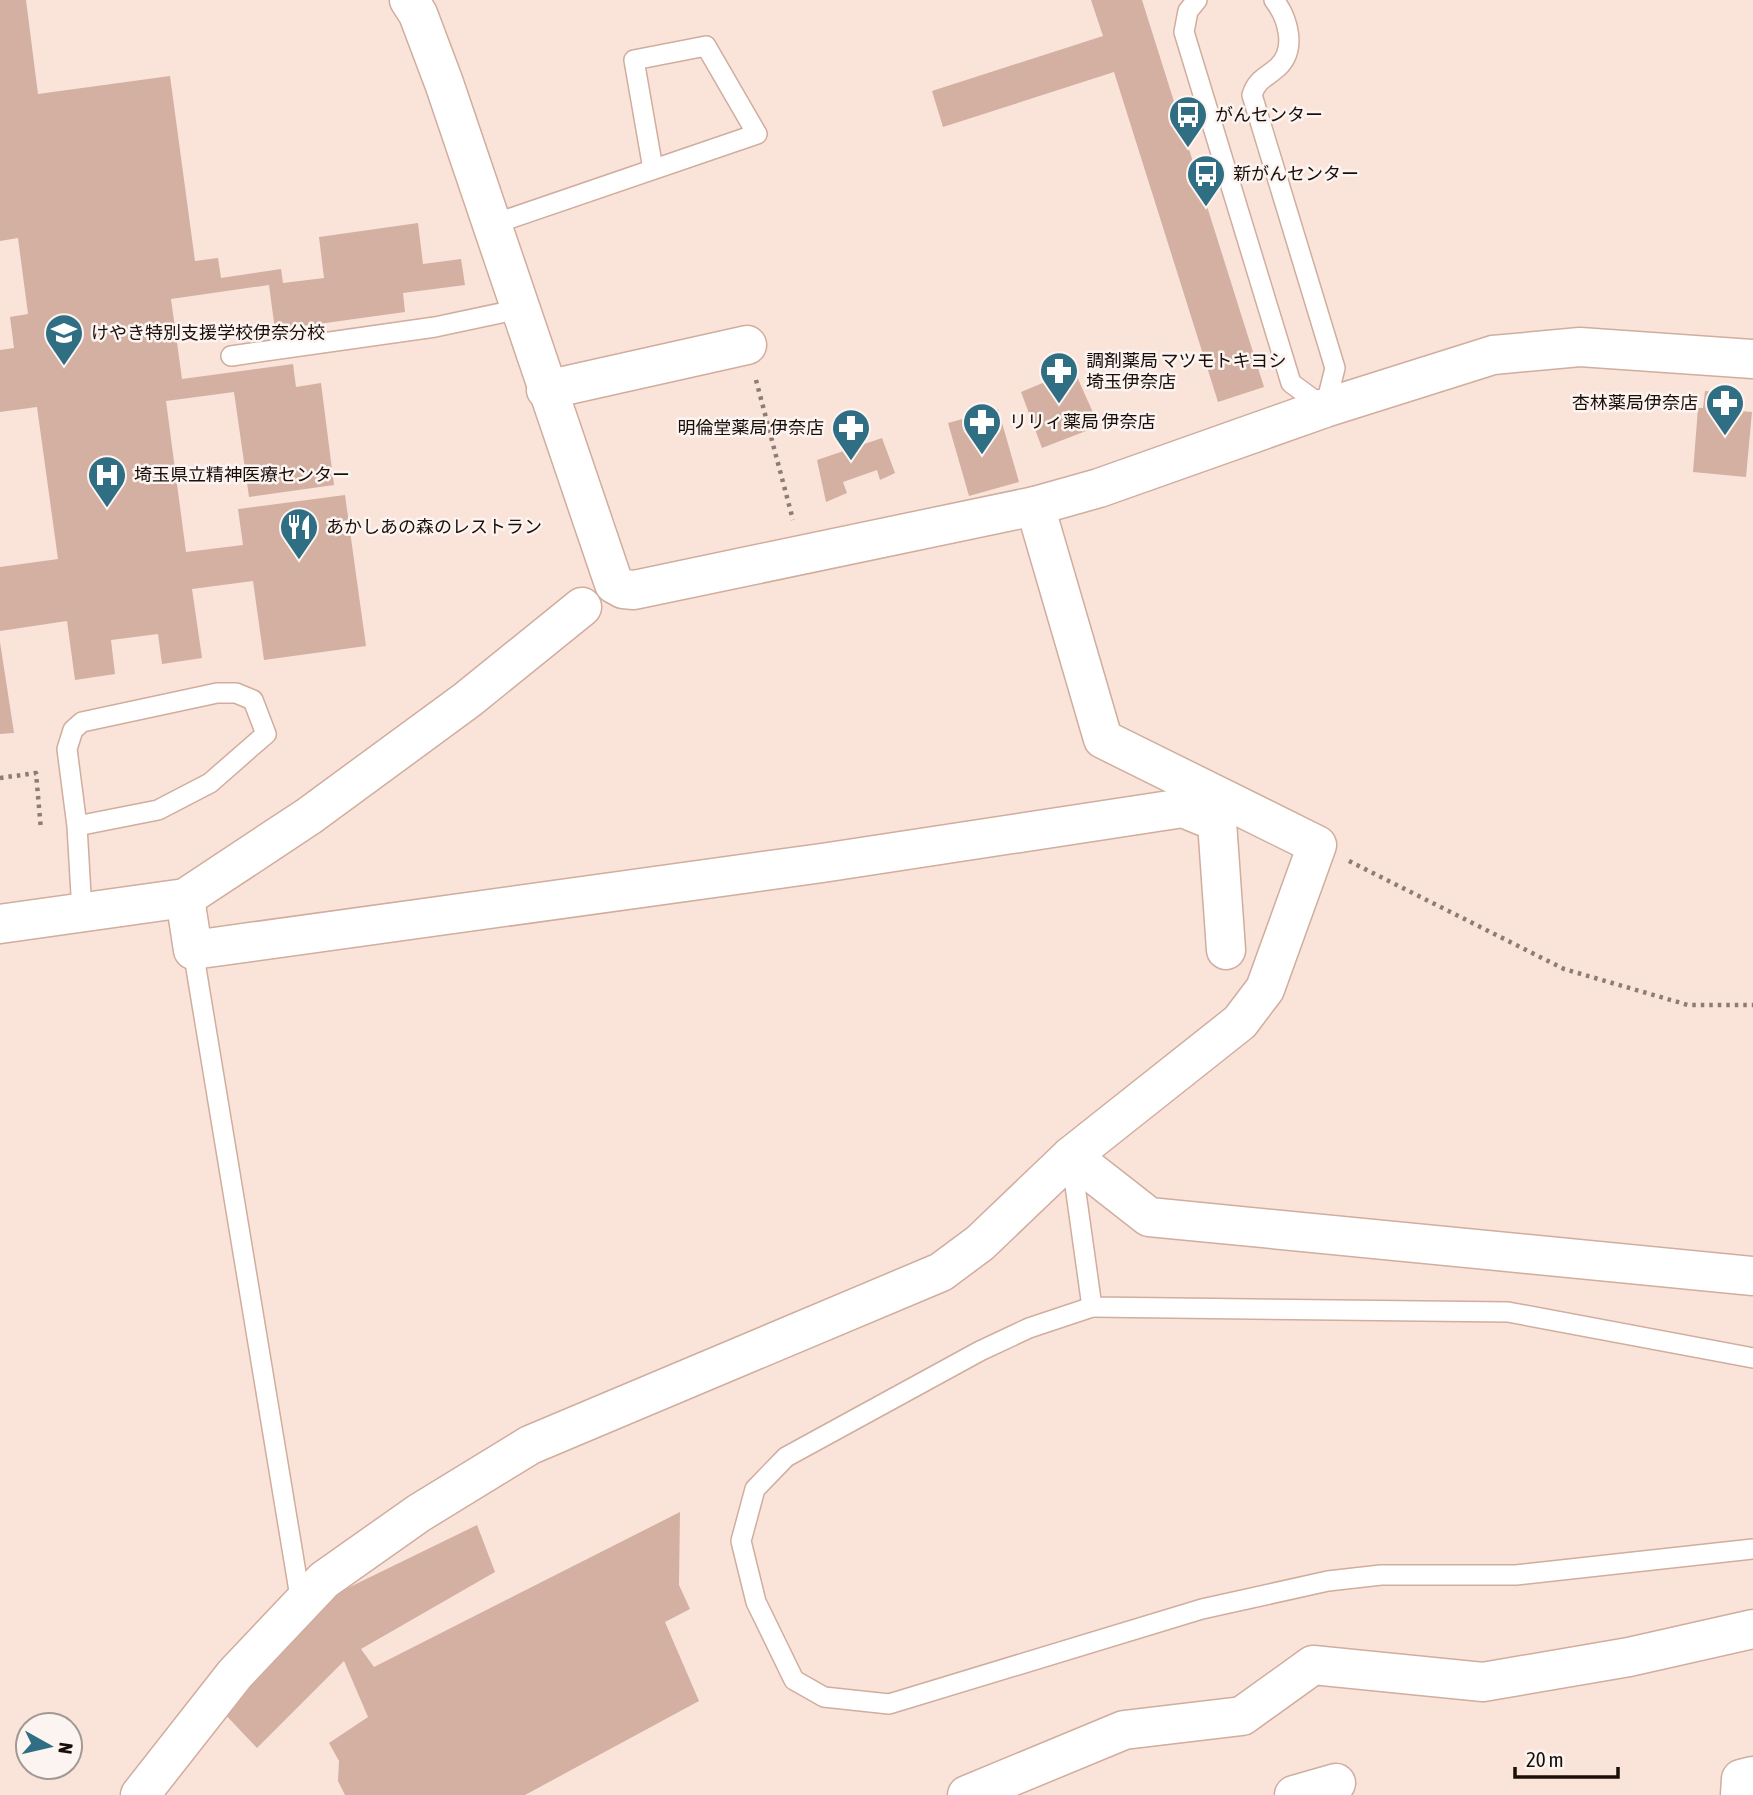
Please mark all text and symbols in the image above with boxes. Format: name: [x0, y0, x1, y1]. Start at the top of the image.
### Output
bus stop icon: がんセンター: [1167, 94, 1209, 149]
place label: がんセンター: [1215, 104, 1323, 125]
bus stop icon: 新がんセンター: [1185, 153, 1227, 208]
place label: 新がんセンター: [1233, 163, 1359, 184]
school or university icon: けやき特別支援学校伊奈分校: [43, 312, 85, 367]
place label: けやき特別支援学校伊奈分校: [91, 322, 325, 343]
pharmacy icon: 調剤薬局 マツモトキヨシ 埼玉伊奈店: [1038, 350, 1080, 405]
place label: 調剤薬局 マツモトキヨシ 埼玉伊奈店: [1086, 350, 1286, 392]
pharmacy icon: 杏林薬局伊奈店: [1704, 382, 1746, 437]
place label: 杏林薬局伊奈店: [1572, 392, 1698, 413]
pharmacy icon: リリィ薬局 伊奈店: [961, 401, 1003, 456]
pharmacy icon: 明倫堂薬局 伊奈店: [830, 407, 872, 462]
place label: リリィ薬局 伊奈店: [1009, 411, 1155, 432]
place label: 明倫堂薬局 伊奈店: [678, 417, 824, 438]
hospital icon: 埼玉県立精神医療センター: [86, 454, 128, 509]
place label: 埼玉県立精神医療センター: [134, 464, 350, 485]
restaurant icon: あかしあの森のレストラン: [278, 506, 320, 561]
place label: あかしあの森のレストラン: [326, 516, 542, 537]
north arrow: [14, 1711, 84, 1781]
scale bar: [1515, 1736, 1618, 1780]
text: N: [54, 1741, 78, 1755]
text: 20 m: [1526, 1747, 1564, 1771]

